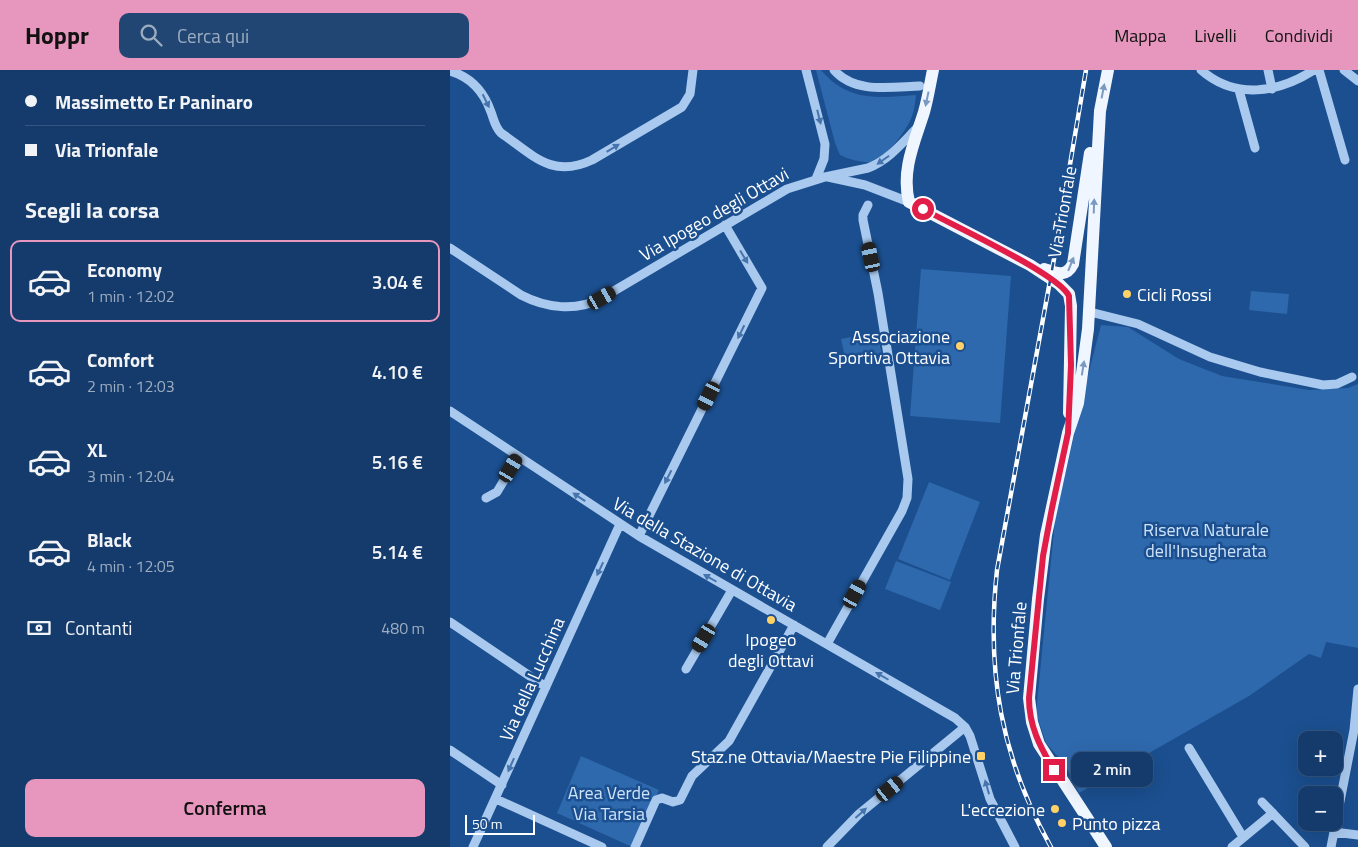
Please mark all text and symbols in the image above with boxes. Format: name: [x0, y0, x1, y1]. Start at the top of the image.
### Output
search box: [119, 13, 469, 58]
text: Hoppr: [25, 17, 89, 53]
icon: search: [137, 21, 165, 49]
text: Cerca qui: [177, 21, 249, 50]
text: Mappa: [1114, 22, 1166, 49]
text: Livelli: [1194, 22, 1237, 49]
text: Condividi: [1265, 22, 1333, 49]
one-way arrow: [1100, 82, 1108, 98]
text: Massimetto Er Paninaro: [55, 87, 253, 116]
one-way arrow: [923, 91, 931, 107]
one-way arrow: [482, 94, 490, 108]
one-way arrow: [815, 110, 823, 125]
text: Via Trionfale: [55, 135, 158, 164]
one-way arrow: [607, 143, 620, 152]
one-way arrow: [876, 155, 889, 165]
street label: Via Ipogeo degli Ottavi: [634, 160, 794, 268]
street label: Via Trionfale: [1041, 164, 1083, 260]
text: Scegli la corsa: [25, 193, 159, 227]
route start: [912, 198, 934, 220]
one-way arrow: [1090, 198, 1098, 214]
car: [860, 241, 881, 273]
one-way arrow: [739, 250, 748, 263]
text: Economy: [87, 255, 162, 284]
one-way arrow: [1068, 257, 1076, 271]
icon: car: [27, 259, 72, 304]
text: 3.04 €: [372, 267, 423, 296]
place label: Cicli Rossi: [1137, 281, 1212, 308]
text: 1 min · 12:02: [87, 284, 175, 308]
car: [585, 284, 618, 312]
marker: Cicli Rossi: [1121, 288, 1133, 300]
place label: Associazione Sportiva Ottavia: [828, 323, 950, 371]
one-way arrow: [737, 325, 745, 339]
marker: Associazione Sportiva Ottavia: [954, 340, 966, 352]
text: Comfort: [87, 345, 154, 374]
icon: car: [27, 349, 72, 394]
text: 4.10 €: [372, 357, 423, 386]
one-way arrow: [1079, 360, 1087, 376]
text: 2 min · 12:03: [87, 374, 175, 398]
car: [695, 379, 722, 413]
text: XL: [87, 435, 107, 464]
icon: car: [27, 439, 72, 484]
text: 5.16 €: [372, 447, 423, 476]
car: [496, 451, 525, 485]
text: 3 min · 12:04: [87, 464, 175, 488]
one-way arrow: [664, 470, 672, 485]
street label: Via della Stazione di Ottavia: [608, 490, 802, 618]
one-way arrow: [573, 493, 586, 502]
park label: Riserva Naturale dell'Insugherata: [1143, 516, 1269, 564]
text: Black: [87, 525, 132, 554]
icon: car: [27, 529, 72, 574]
text: 5.14 €: [372, 537, 423, 566]
text: 4 min · 12:05: [87, 554, 175, 578]
one-way arrow: [595, 562, 603, 576]
one-way arrow: [704, 573, 717, 582]
car: [841, 577, 868, 611]
street label: Via Trionfale: [999, 601, 1033, 695]
text: Contanti: [65, 613, 133, 642]
street label: Via della Lucchina: [493, 613, 571, 745]
icon: cash: [25, 614, 53, 642]
marker: Ipogeo degli Ottavi: [765, 614, 777, 626]
text: 480 m: [381, 616, 425, 640]
car: [689, 621, 718, 655]
place label: Ipogeo degli Ottavi: [728, 626, 814, 674]
one-way arrow: [875, 671, 888, 680]
map controls: [1298, 731, 1343, 831]
button: +: [1298, 731, 1343, 776]
place label: Staz.ne Ottavia/Maestre Pie Filippine: [691, 743, 971, 770]
marker: Staz.ne Ottavia/Maestre Pie Filippine: [975, 750, 987, 762]
callout: 2 min: [1072, 752, 1154, 788]
text: 2 min: [1093, 757, 1131, 781]
one-way arrow: [507, 758, 515, 772]
route end: [1043, 759, 1065, 781]
car: [873, 774, 906, 804]
button: Conferma: [25, 779, 425, 837]
park label: Area Verde Via Tarsia: [568, 779, 650, 827]
one-way arrow: [982, 780, 990, 795]
button: −: [1298, 786, 1343, 831]
place label: L'eccezione: [960, 796, 1045, 823]
marker: L'eccezione: [1049, 803, 1061, 815]
one-way arrow: [855, 807, 867, 819]
place label: Punto pizza: [1072, 810, 1160, 837]
scale bar: [465, 812, 535, 835]
text: 50 m: [472, 813, 502, 834]
marker: Punto pizza: [1056, 817, 1068, 829]

